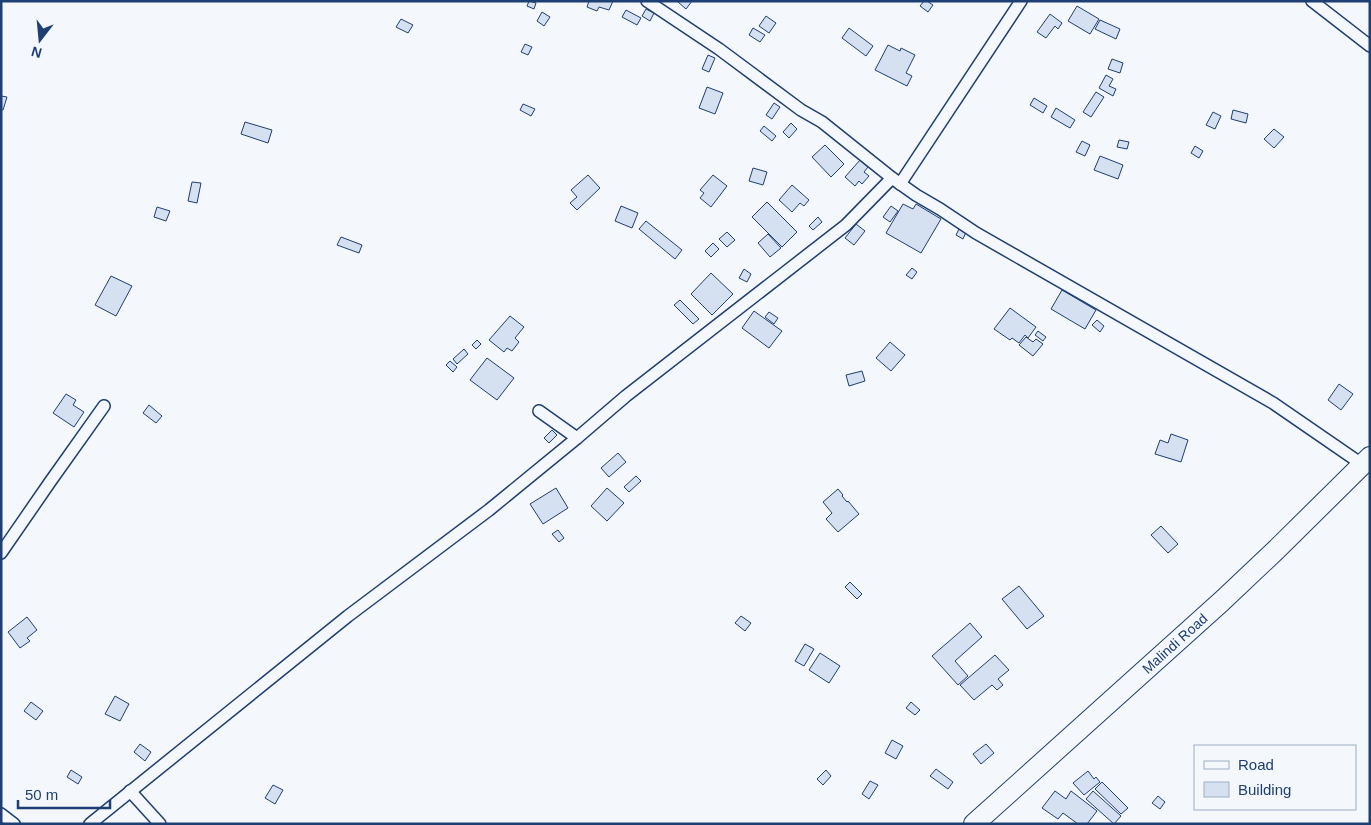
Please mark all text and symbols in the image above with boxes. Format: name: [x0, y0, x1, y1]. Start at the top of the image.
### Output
north arrow: [15, 15, 65, 65]
text: N: [29, 43, 43, 62]
street label: Malindi Road: [1139, 610, 1211, 677]
legend: [1194, 745, 1356, 810]
text: Road: [1238, 756, 1274, 773]
scale bar: [18, 778, 110, 810]
text: Building: [1238, 781, 1291, 798]
text: 50 m: [25, 786, 58, 803]

